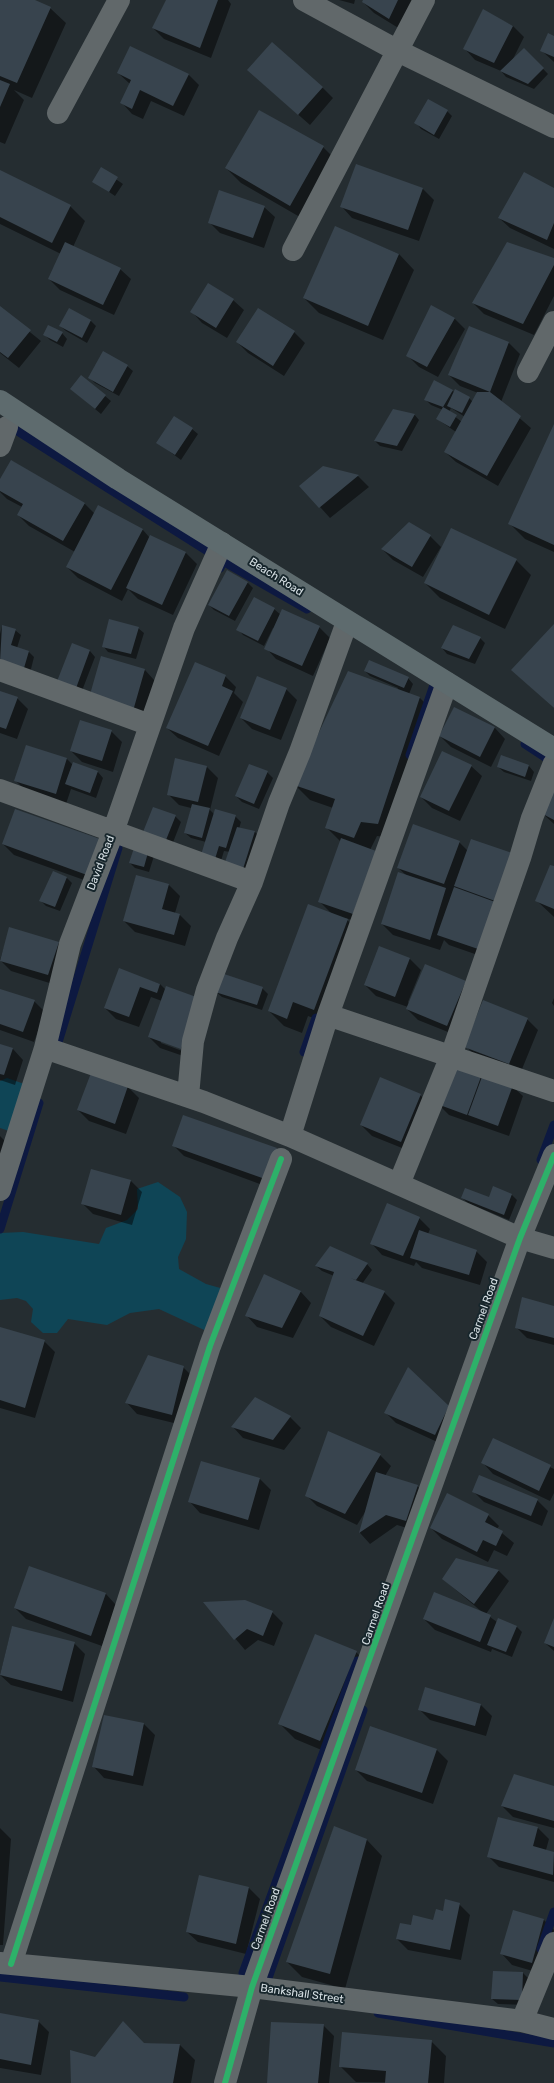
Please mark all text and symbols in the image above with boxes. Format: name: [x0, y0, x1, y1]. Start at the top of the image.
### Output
street label: Beach Road: [247, 555, 305, 599]
street label: David Road: [85, 834, 117, 892]
street label: Carmel Road: [467, 1276, 501, 1342]
street label: Carmel Road: [359, 1581, 393, 1647]
street label: Carmel Road: [249, 1886, 283, 1952]
street label: Bankshall Street: [260, 1982, 344, 2006]

